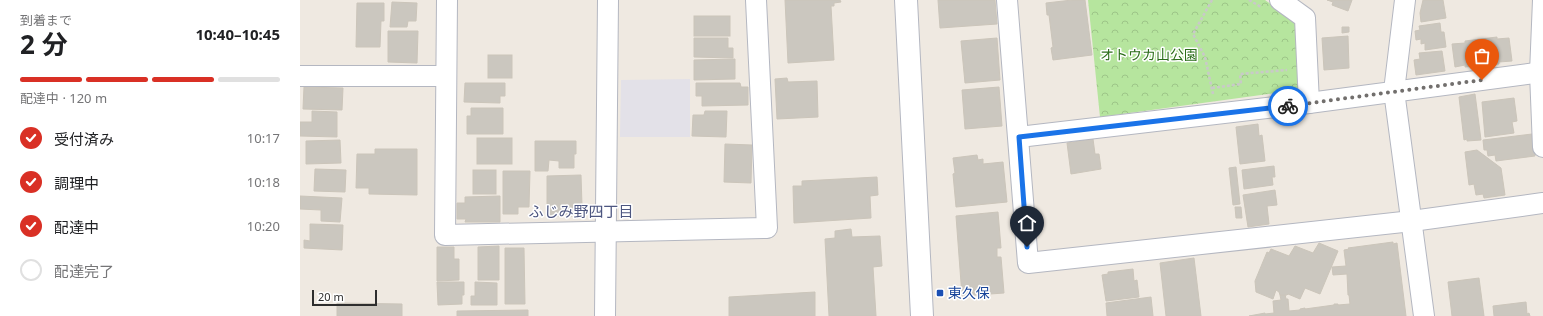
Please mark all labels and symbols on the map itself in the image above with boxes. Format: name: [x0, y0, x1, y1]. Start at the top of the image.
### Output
pin: [1465, 39, 1499, 80]
park label: オトウカ山公園: [1100, 45, 1198, 64]
courier: [1268, 86, 1308, 126]
district label: ふじみ野四丁目: [528, 201, 634, 221]
pin: [1010, 206, 1044, 247]
place label: 東久保: [948, 283, 990, 302]
scale bar: [312, 288, 377, 307]
marker: 東久保: [935, 288, 945, 298]

